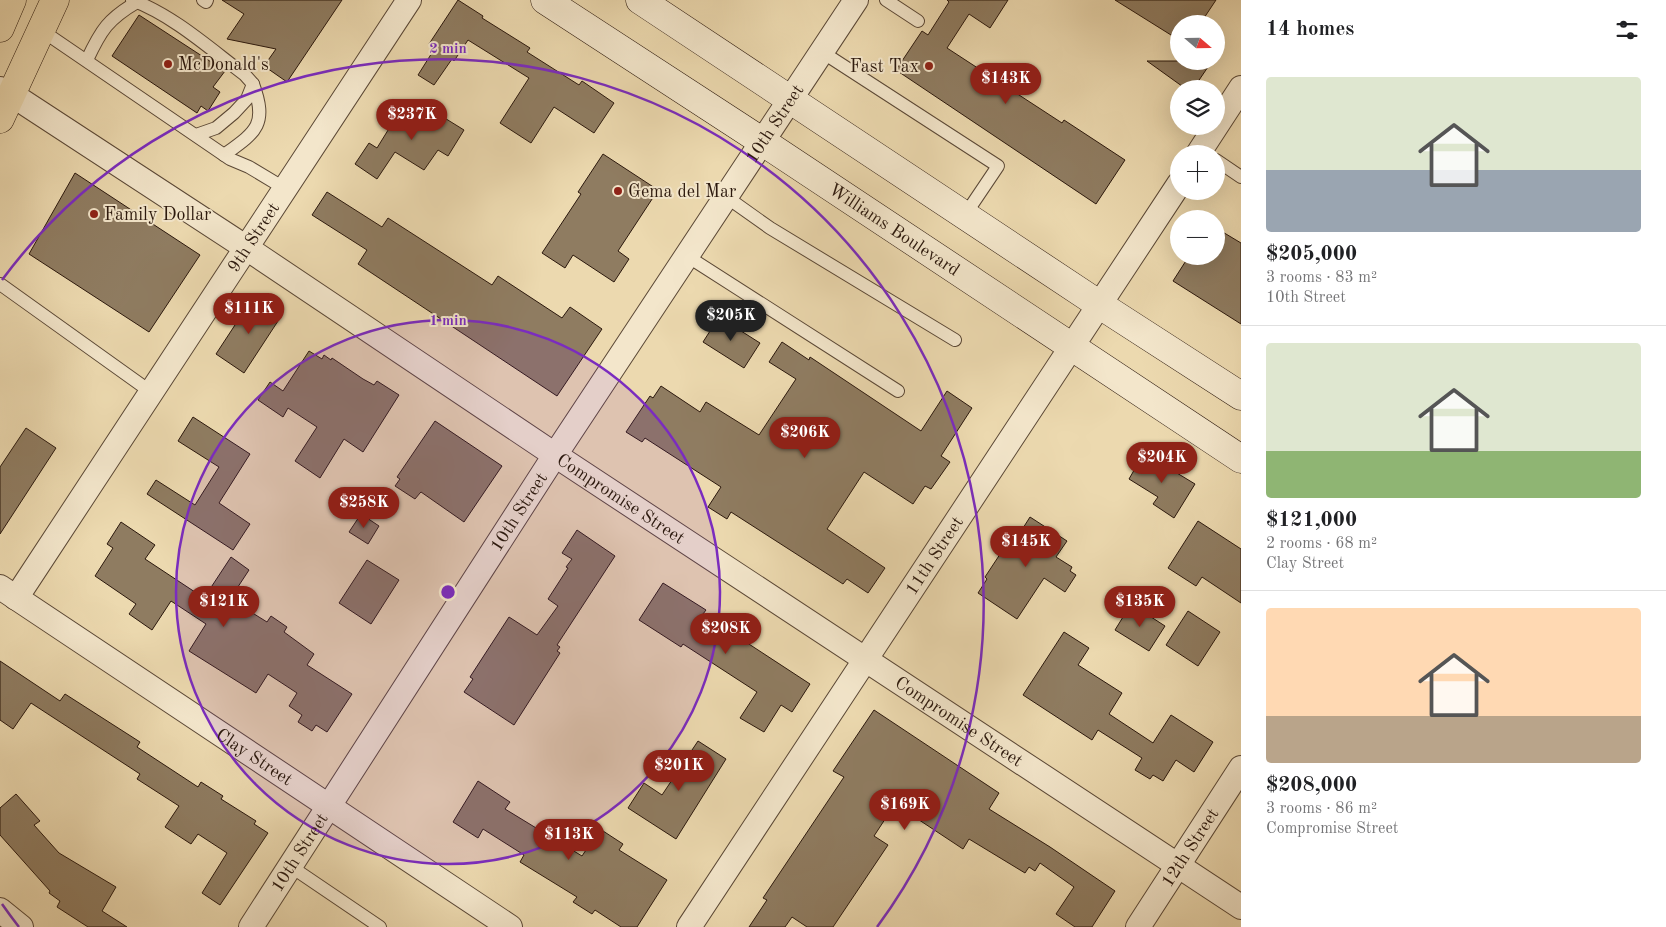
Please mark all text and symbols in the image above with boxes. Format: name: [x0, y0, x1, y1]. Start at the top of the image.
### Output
north arrow: [1170, 15, 1225, 70]
map controls: [1170, 15, 1225, 265]
icon: filters: [1613, 16, 1641, 44]
text: 14 homes: [1266, 19, 1354, 40]
text: 2 min: [429, 42, 467, 57]
place label: McDonald's: [178, 56, 269, 74]
marker: McDonald's: [162, 58, 174, 70]
place label: Fast Tax: [850, 58, 919, 76]
marker: Fast Tax: [923, 60, 935, 72]
pin: $143K: [971, 62, 1041, 105]
text: $143K: [981, 71, 1031, 87]
button: layers: [1170, 80, 1225, 135]
street label: 10th Street: [743, 82, 807, 166]
pin: $237K: [377, 98, 447, 141]
text: $237K: [387, 107, 437, 123]
icon: home: [1409, 110, 1499, 200]
button: +: [1170, 145, 1225, 200]
street label: Williams Boulevard: [825, 180, 963, 280]
place label: Gema del Mar: [628, 183, 737, 201]
marker: Gema del Mar: [612, 185, 624, 197]
street label: 9th Street: [225, 199, 283, 276]
place label: Family Dollar: [104, 206, 212, 224]
marker: Family Dollar: [88, 208, 100, 220]
button: −: [1170, 210, 1225, 265]
text: $205,000: [1266, 244, 1357, 265]
text: 3 rooms · 83 m²: [1266, 270, 1377, 286]
text: 10th Street: [1266, 290, 1346, 306]
pin: $111K: [214, 292, 284, 335]
pin: $205K: [696, 300, 766, 342]
text: $111K: [224, 301, 274, 317]
text: $205K: [706, 308, 756, 324]
text: 1 min: [429, 314, 467, 329]
icon: home: [1409, 375, 1499, 465]
pin: $206K: [770, 416, 840, 459]
text: $206K: [780, 425, 830, 441]
pin: $204K: [1127, 442, 1197, 484]
text: $204K: [1137, 450, 1187, 466]
street label: Compromise Street: [553, 451, 688, 548]
street label: 10th Street: [487, 470, 551, 555]
pin: $258K: [329, 486, 399, 529]
text: $258K: [339, 495, 389, 511]
text: $121,000: [1266, 510, 1357, 531]
street label: 11th Street: [903, 514, 967, 599]
pin: $145K: [991, 526, 1061, 568]
text: $145K: [1001, 534, 1051, 550]
text: 2 rooms · 68 m²: [1266, 536, 1377, 552]
text: Clay Street: [1266, 556, 1344, 572]
centre of rings: [439, 583, 457, 601]
pin: $121K: [189, 586, 259, 628]
pin: $135K: [1105, 586, 1175, 628]
text: $121K: [199, 594, 249, 610]
text: $135K: [1115, 594, 1165, 610]
pin: $208K: [691, 612, 761, 655]
text: $208K: [701, 621, 751, 637]
icon: home: [1409, 640, 1499, 730]
street label: Compromise Street: [891, 674, 1026, 771]
street label: Clay Street: [212, 726, 296, 789]
pin: $201K: [644, 750, 714, 792]
text: $201K: [654, 758, 704, 774]
text: $208,000: [1266, 775, 1357, 796]
pin: $169K: [870, 788, 940, 831]
text: $169K: [880, 797, 930, 813]
text: 3 rooms · 86 m²: [1266, 801, 1377, 817]
street label: 12th Street: [1159, 805, 1222, 890]
street label: 10th Street: [268, 810, 332, 895]
pin: $113K: [534, 818, 604, 861]
text: Compromise Street: [1266, 821, 1398, 837]
text: $113K: [544, 827, 594, 843]

